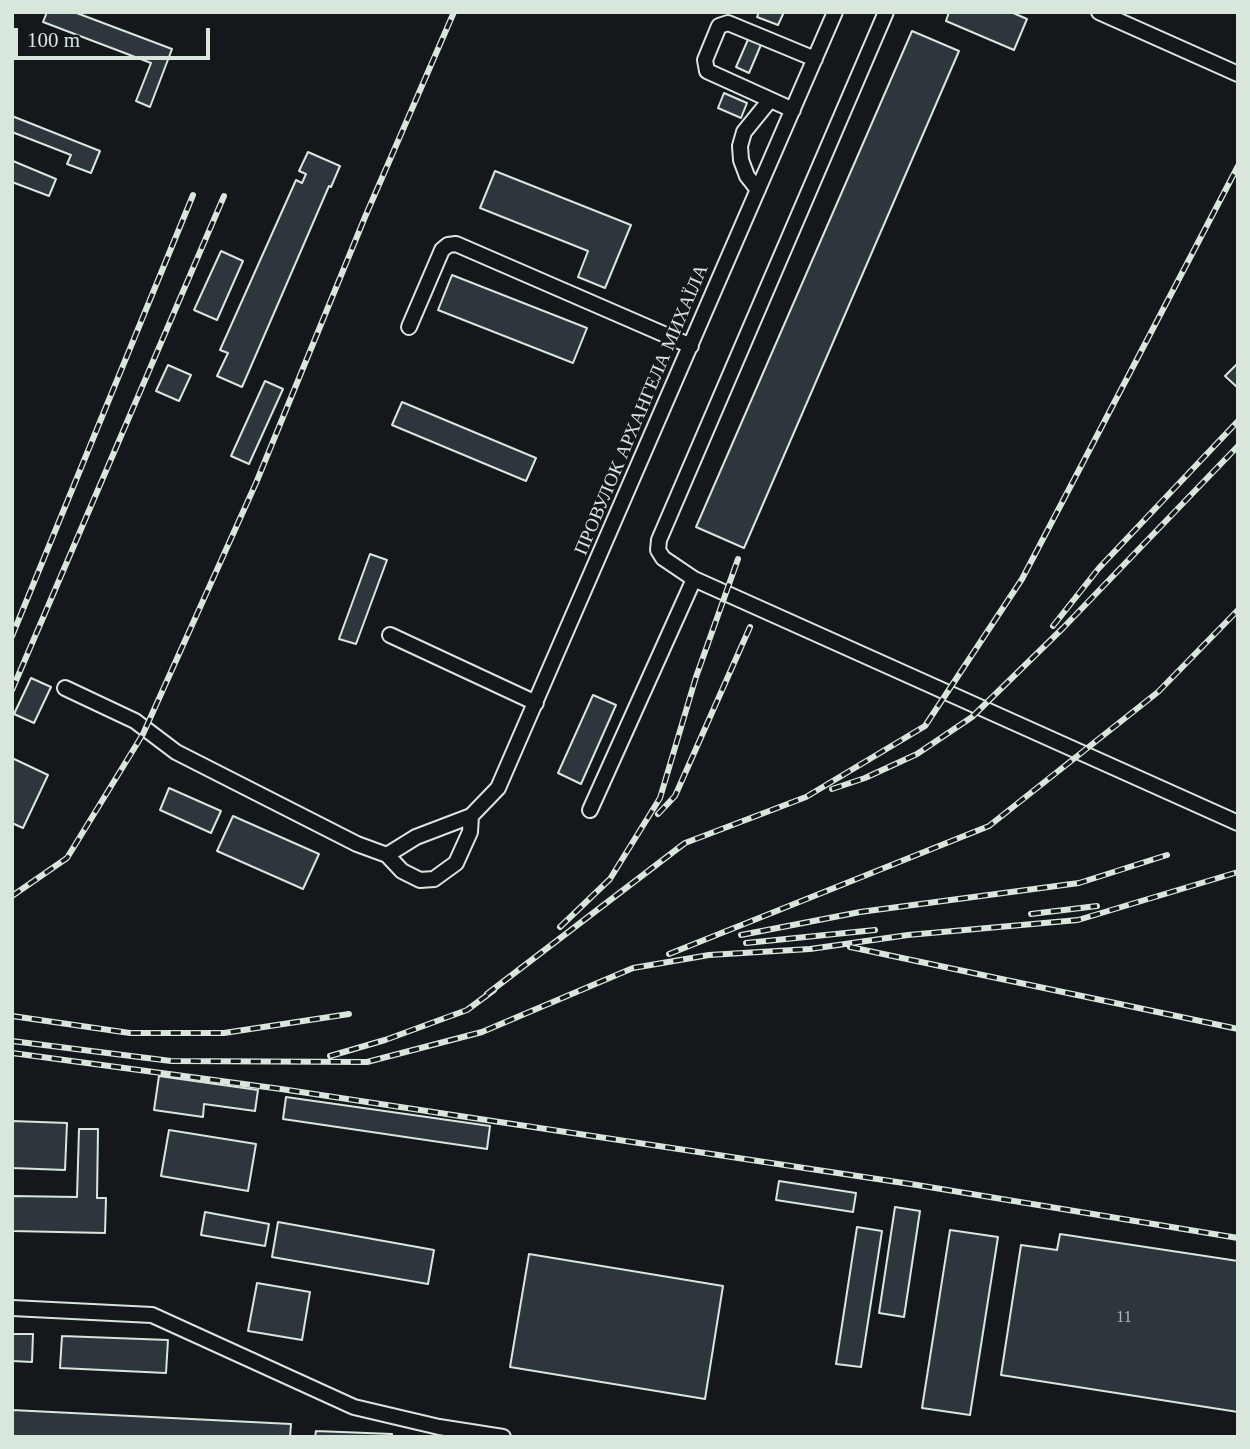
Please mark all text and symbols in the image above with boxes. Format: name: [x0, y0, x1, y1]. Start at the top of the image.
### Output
scale bar: [18, 14, 214, 58]
text: 100 m: [27, 28, 80, 52]
street label: ПРОВУЛОК АРХАНГЕЛА МИХАЇЛА: [570, 261, 714, 559]
house number: 11: [1116, 1308, 1132, 1328]

